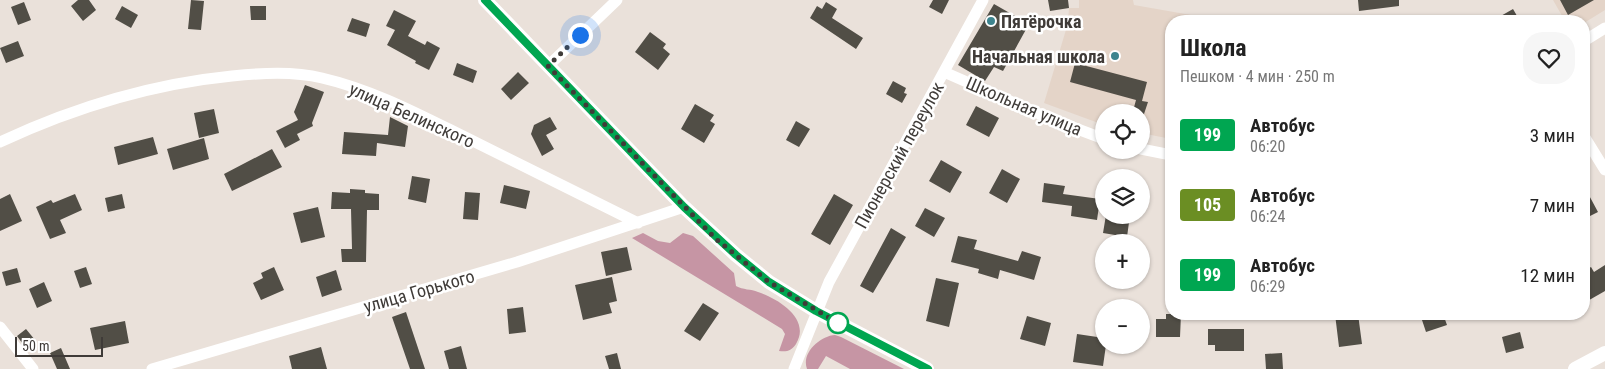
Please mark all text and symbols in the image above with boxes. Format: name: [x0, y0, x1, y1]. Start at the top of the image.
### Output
place label: Пятёрочка: [1001, 11, 1081, 32]
marker: Пятёрочка: [985, 15, 997, 27]
your location: [568, 23, 593, 48]
button: heart: [1523, 32, 1575, 84]
text: Школа: [1180, 34, 1246, 62]
place label: Начальная школа: [972, 46, 1105, 67]
marker: Начальная школа: [1109, 50, 1121, 62]
text: Пешком · 4 мин · 250 m: [1180, 67, 1335, 86]
street label: Школьная улица: [963, 72, 1085, 140]
street label: улица Белинского: [346, 78, 478, 152]
street label: Пионерский переулок: [850, 78, 948, 232]
map controls: [1095, 104, 1150, 354]
button: locate: [1095, 104, 1150, 159]
text: Автобус: [1250, 114, 1315, 137]
text: 199: [1194, 124, 1221, 145]
text: 3 мин: [1530, 124, 1575, 147]
text: 06:20: [1250, 137, 1285, 156]
button: layers: [1095, 169, 1150, 224]
text: Автобус: [1250, 184, 1315, 207]
text: 105: [1194, 194, 1221, 215]
text: 7 мин: [1530, 194, 1575, 217]
text: 06:24: [1250, 207, 1285, 226]
button: +: [1095, 234, 1150, 289]
text: Автобус: [1250, 254, 1315, 277]
text: 199: [1194, 264, 1221, 285]
text: 12 мин: [1520, 264, 1575, 287]
street label: улица Горького: [361, 265, 477, 317]
text: 06:29: [1250, 277, 1285, 296]
button: −: [1095, 299, 1150, 354]
unlabelled marker: [827, 312, 849, 334]
scale bar: [15, 334, 102, 357]
text: 50 m: [22, 338, 50, 354]

